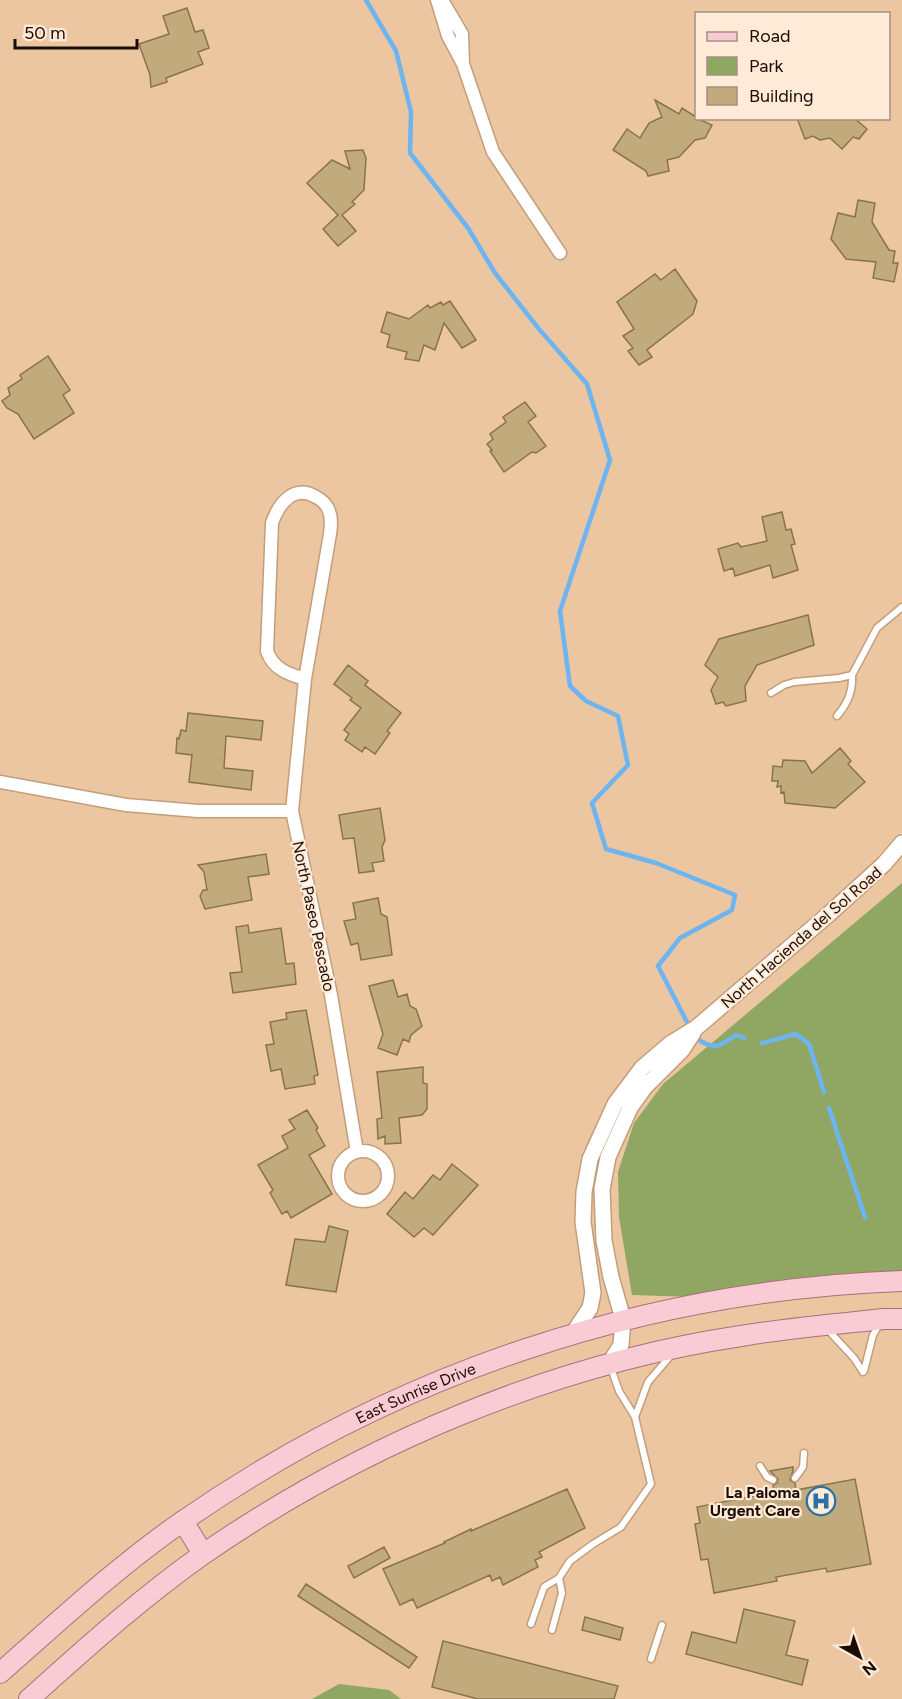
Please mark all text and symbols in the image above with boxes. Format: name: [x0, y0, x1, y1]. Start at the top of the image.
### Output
scale bar: [15, 12, 136, 50]
legend: [695, 12, 890, 120]
text: 50 m: [24, 22, 66, 44]
text: Road: [749, 25, 790, 47]
text: Park: [749, 55, 784, 77]
text: Building: [749, 85, 814, 107]
street label: North Paseo Pescado: [288, 839, 339, 993]
street label: North Hacienda del Sol Road: [717, 862, 886, 1012]
street label: East Sunrise Drive: [352, 1359, 479, 1428]
place label: La Paloma Urgent Care: [710, 1483, 800, 1520]
hospital icon: La Paloma Urgent Care: [805, 1485, 837, 1517]
north arrow: [830, 1627, 890, 1687]
text: N: [858, 1657, 880, 1679]

